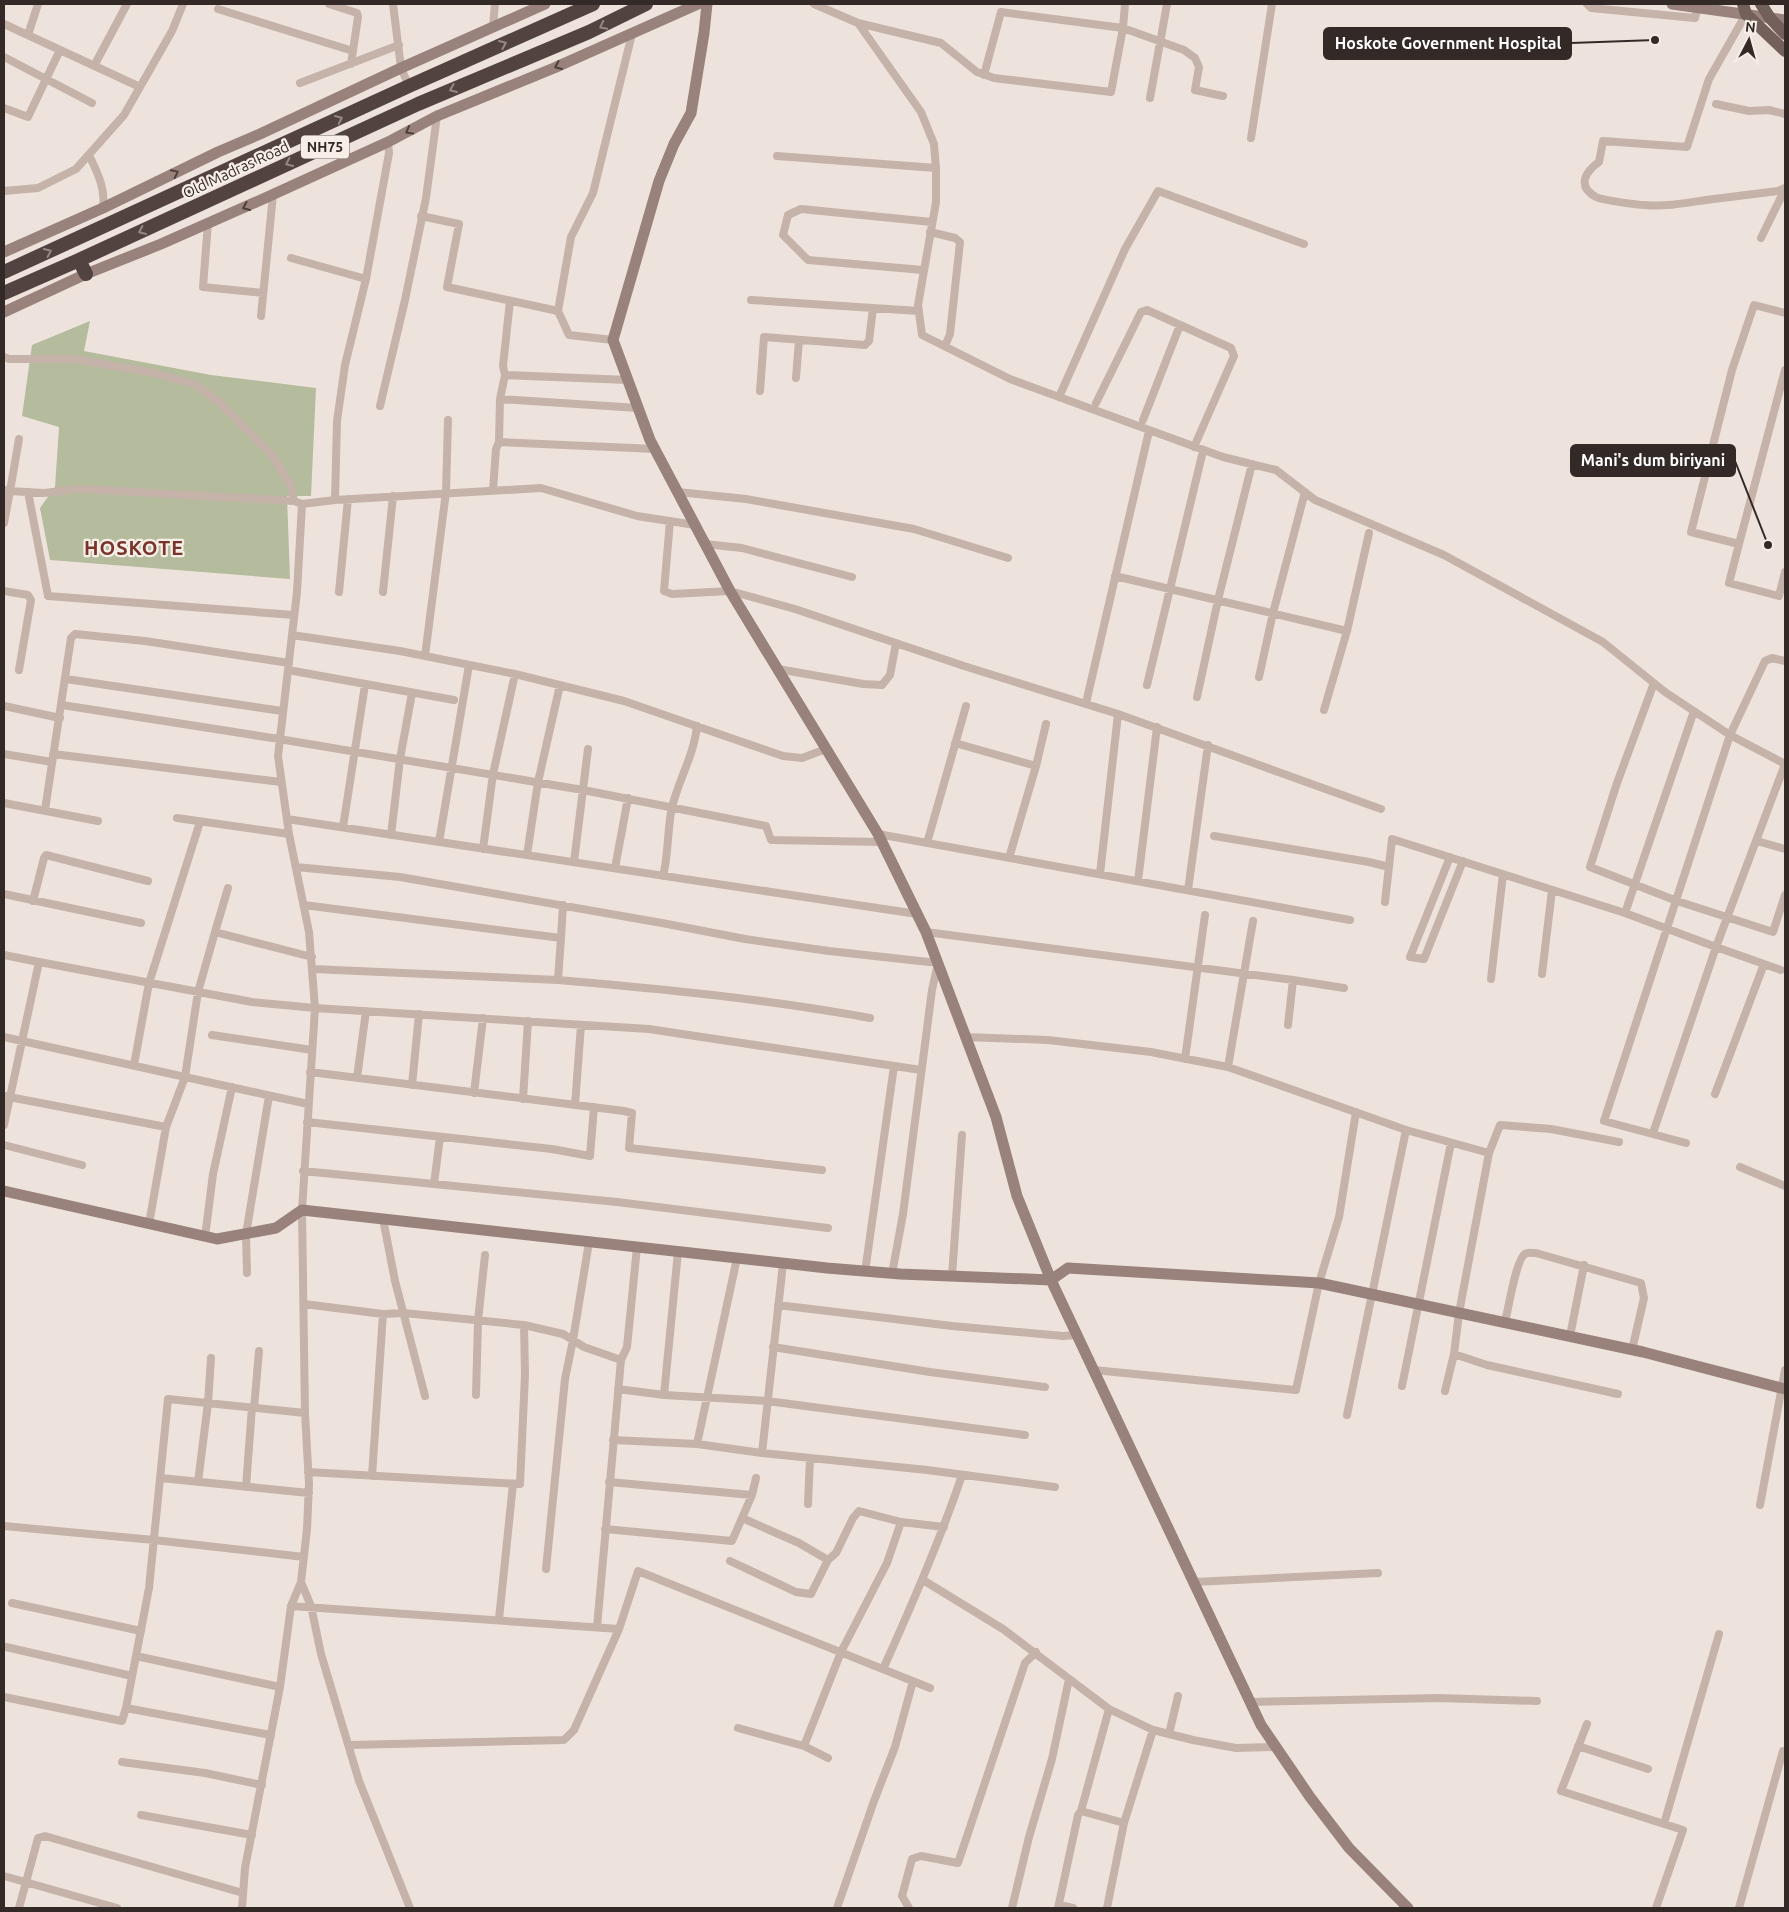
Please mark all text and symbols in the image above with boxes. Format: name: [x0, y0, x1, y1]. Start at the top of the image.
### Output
north arrow: [1724, 15, 1774, 65]
text: N: [1744, 19, 1756, 36]
one-way arrow: [599, 20, 608, 30]
callout: Hoskote Government Hospital: [1324, 28, 1571, 59]
text: Hoskote Government Hospital: [1335, 34, 1561, 52]
one-way arrow: [498, 40, 507, 51]
one-way arrow: [554, 59, 563, 70]
one-way arrow: [449, 83, 458, 94]
one-way arrow: [334, 114, 343, 125]
one-way arrow: [405, 125, 414, 135]
road number: NH75: [301, 136, 349, 158]
street label: Old Madras Road: [180, 137, 292, 202]
one-way arrow: [285, 157, 294, 168]
one-way arrow: [170, 169, 179, 179]
one-way arrow: [242, 200, 251, 211]
one-way arrow: [138, 225, 147, 236]
one-way arrow: [43, 248, 52, 258]
callout: Mani's dum biriyani: [1571, 445, 1735, 476]
text: Mani's dum biriyani: [1581, 451, 1725, 469]
district label: HOSKOTE: [84, 536, 184, 559]

